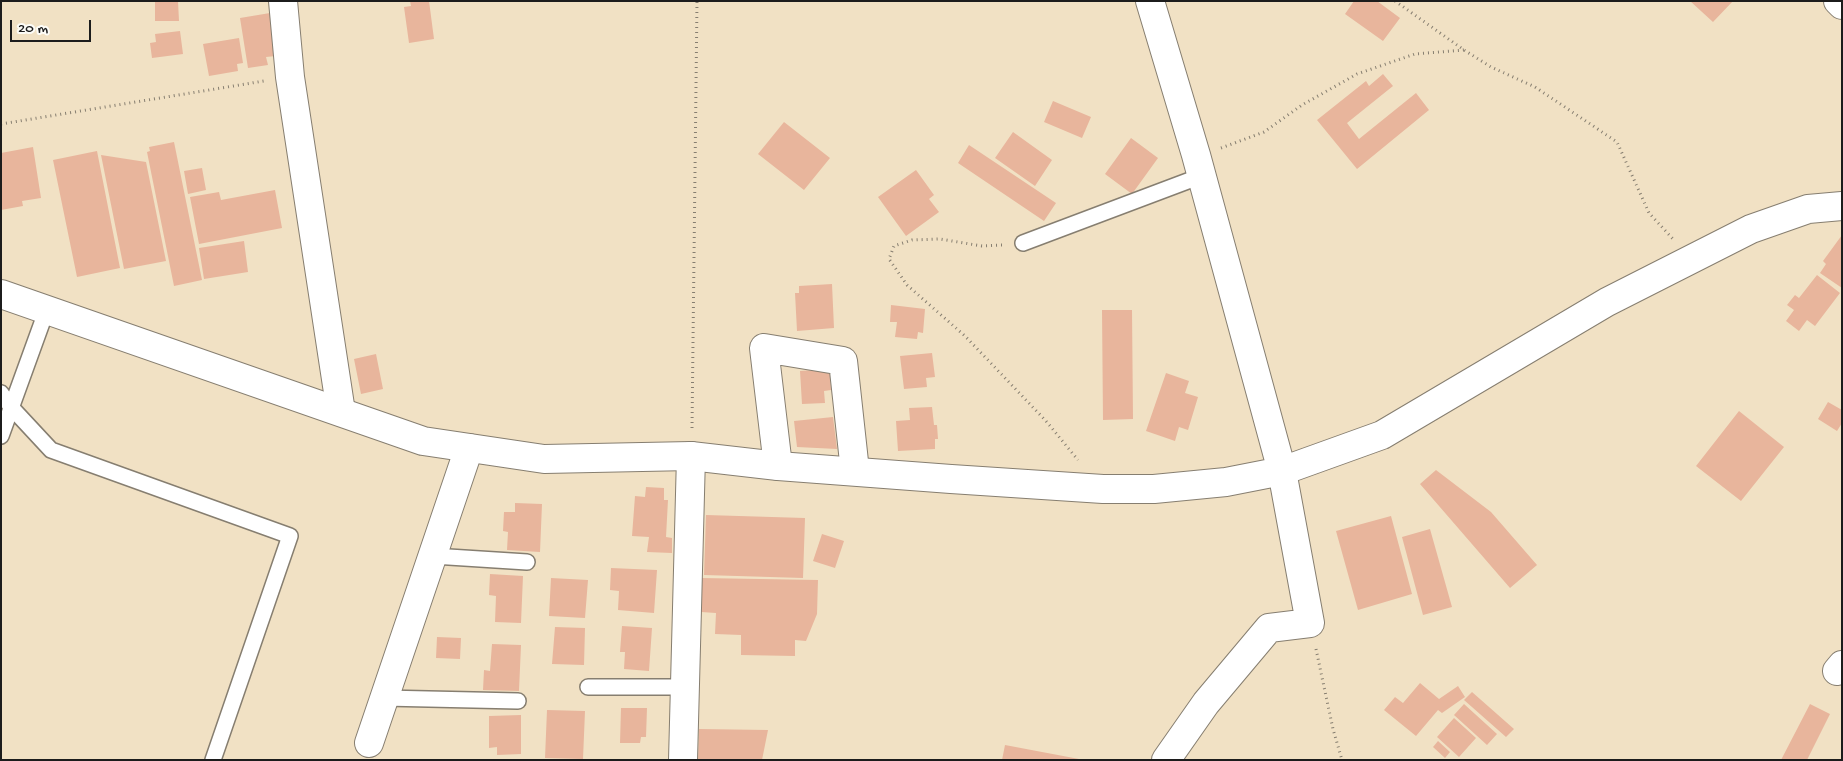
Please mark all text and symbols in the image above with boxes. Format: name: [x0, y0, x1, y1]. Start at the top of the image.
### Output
scale bar: [12, 10, 94, 42]
text: 20 m: [18, 20, 48, 38]

